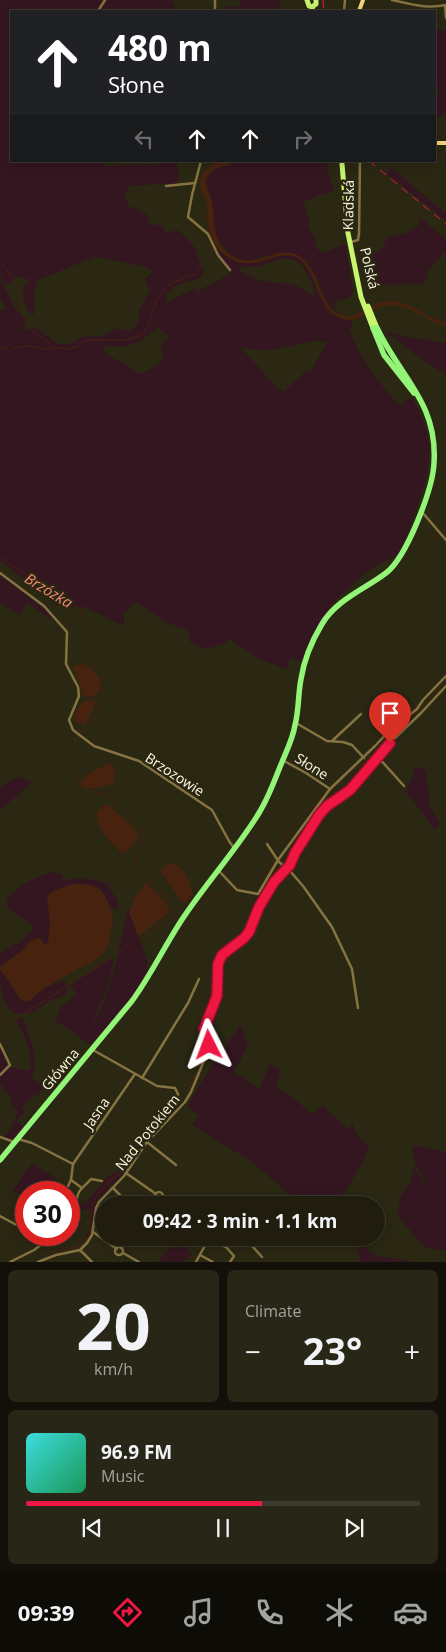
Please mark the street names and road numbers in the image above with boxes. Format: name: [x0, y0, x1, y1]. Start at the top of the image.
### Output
street label: Kladská: [338, 180, 358, 230]
street label: Polská: [356, 245, 384, 291]
street label: Brzozowie: [142, 748, 208, 800]
street label: Słone: [292, 748, 332, 784]
street label: Główna: [37, 1044, 83, 1094]
street label: Nad Potokiem: [111, 1090, 183, 1174]
street label: Jasna: [77, 1093, 114, 1134]

